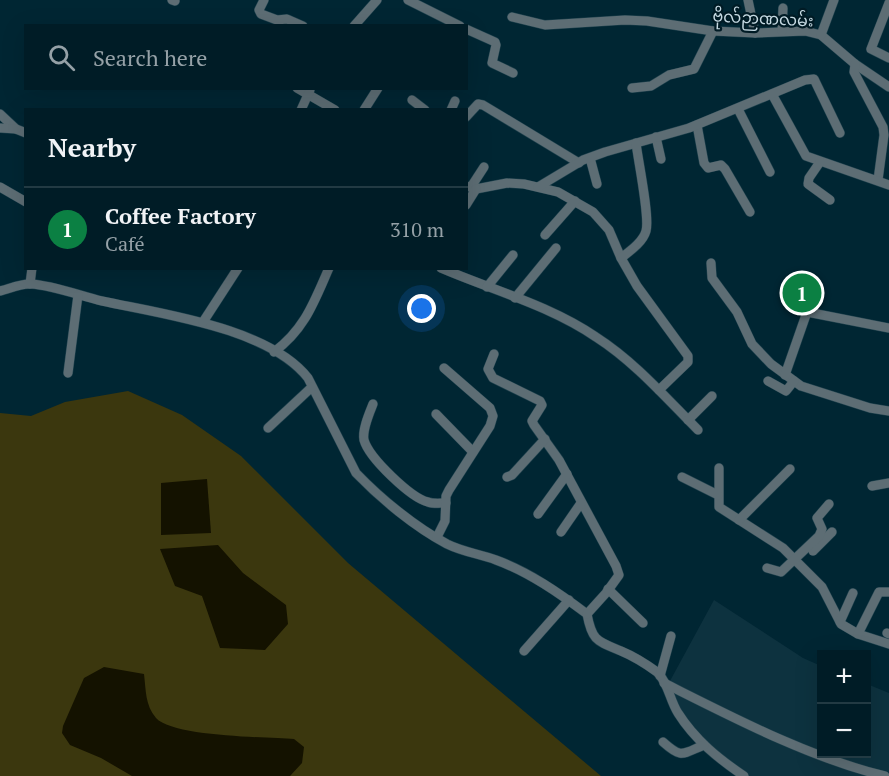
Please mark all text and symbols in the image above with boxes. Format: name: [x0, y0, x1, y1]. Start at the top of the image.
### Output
street label: ဗိုလ်ဉာဏလမ်း: [712, 4, 814, 36]
search box: [24, 24, 468, 90]
icon: search: [45, 41, 78, 74]
text: Search here: [93, 43, 207, 72]
text: Nearby: [48, 130, 136, 164]
text: Coffee Factory: [105, 201, 256, 230]
text: 1: [62, 216, 73, 243]
text: 310 m: [390, 216, 444, 243]
text: Café: [105, 230, 145, 257]
pin: 1: [782, 270, 822, 316]
your location: [407, 294, 436, 323]
map controls: [817, 650, 871, 758]
button: +: [817, 650, 871, 704]
button: −: [817, 704, 871, 758]

